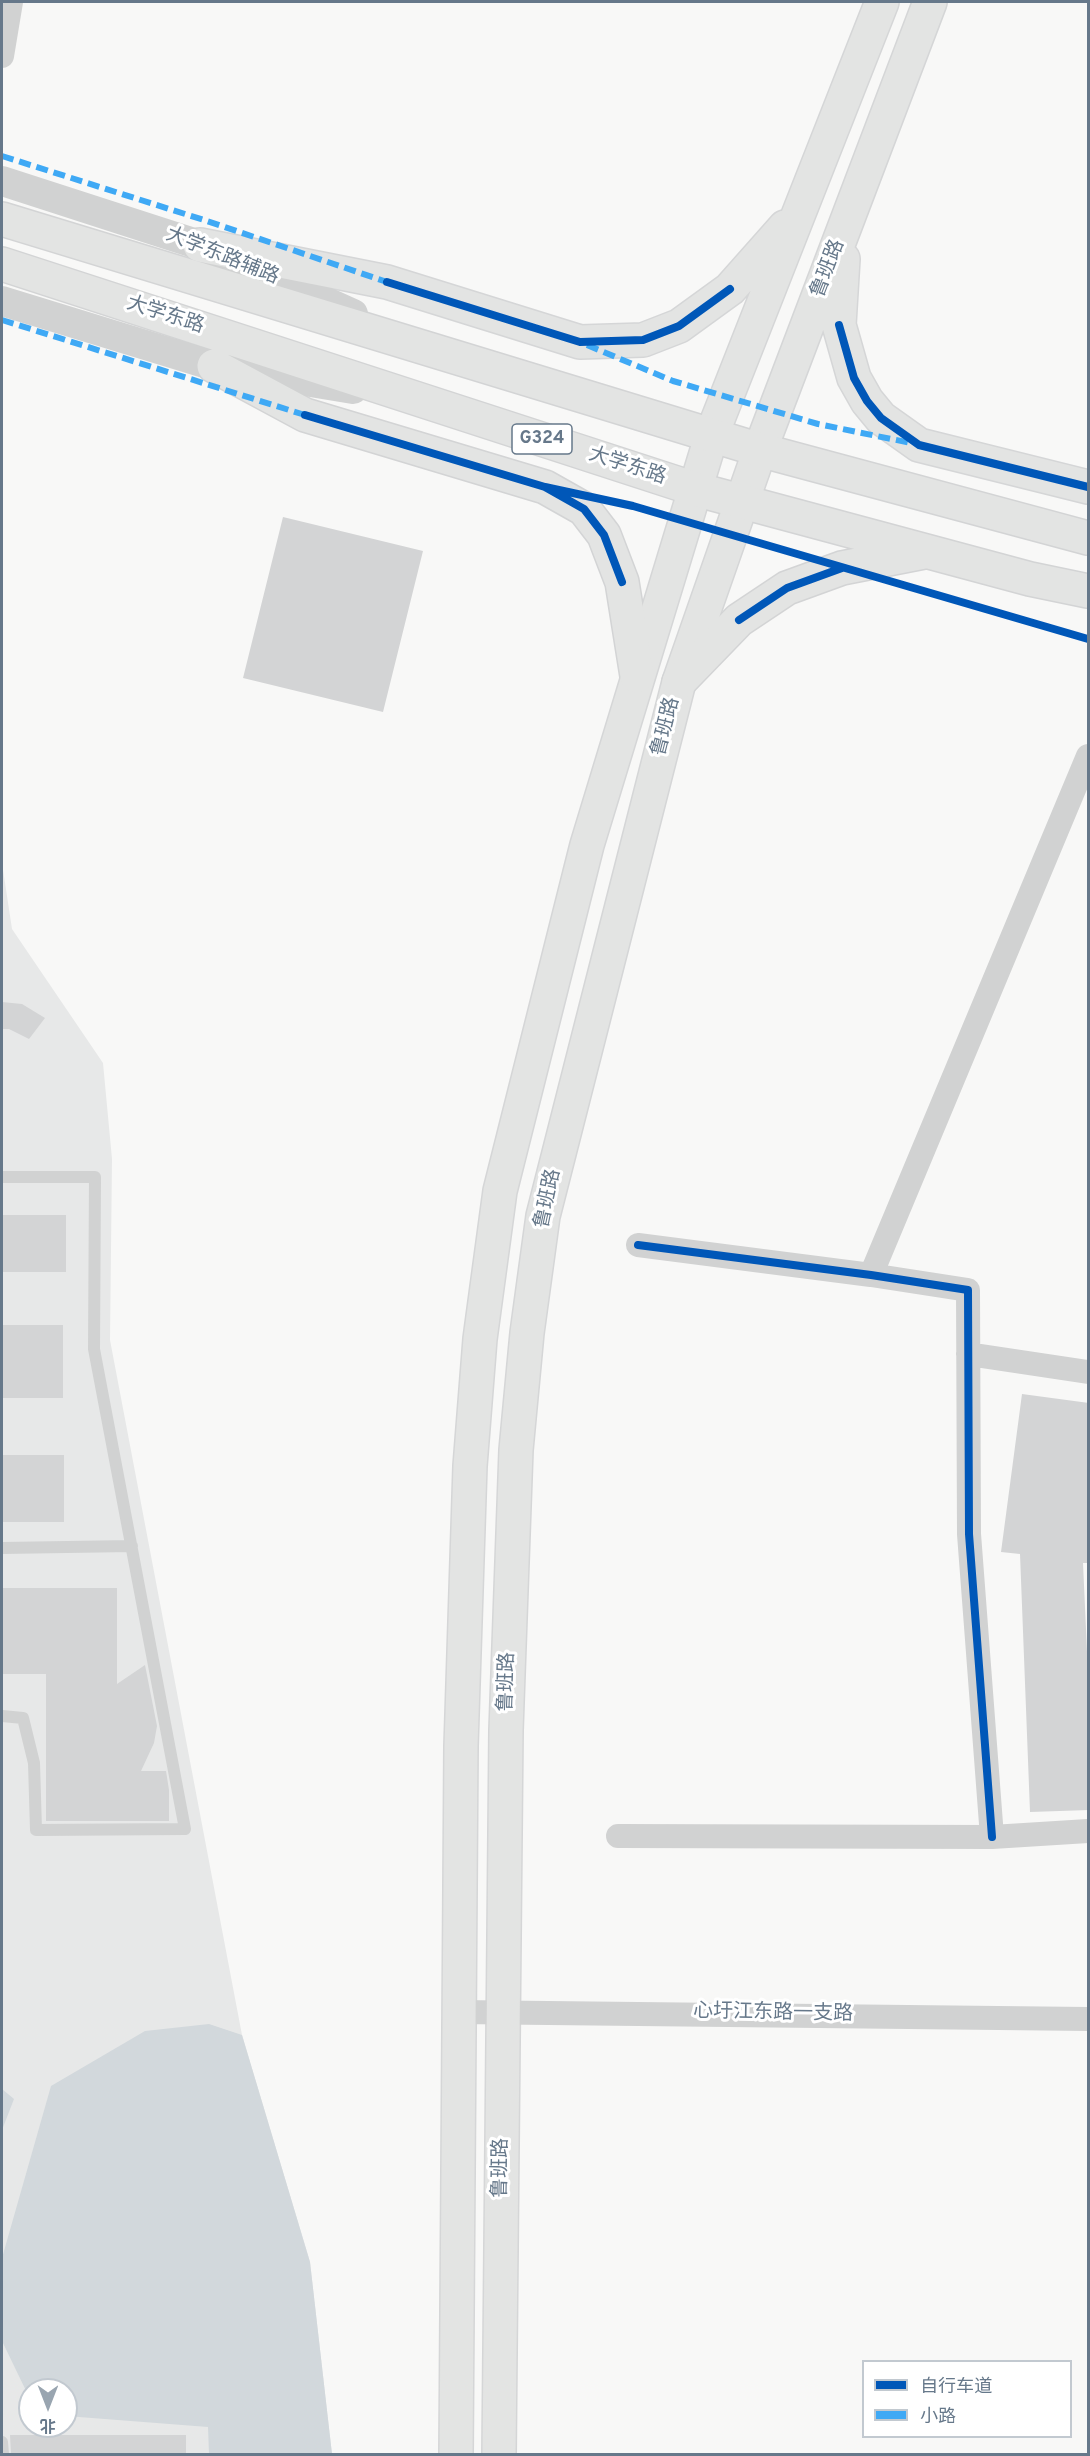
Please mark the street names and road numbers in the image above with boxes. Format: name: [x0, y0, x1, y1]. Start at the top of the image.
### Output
street label: 大学东路辅路: [162, 223, 282, 291]
street label: 鲁班路: [807, 237, 851, 301]
street label: 大学东路: [123, 292, 207, 340]
road number: G324: [512, 424, 572, 454]
street label: 大学东路: [585, 443, 669, 491]
street label: 鲁班路: [648, 695, 686, 759]
street label: 鲁班路: [531, 1167, 567, 1231]
street label: 鲁班路: [495, 1652, 521, 1712]
street label: 心圩江东路一支路: [693, 2001, 853, 2027]
street label: 鲁班路: [489, 2138, 515, 2198]

